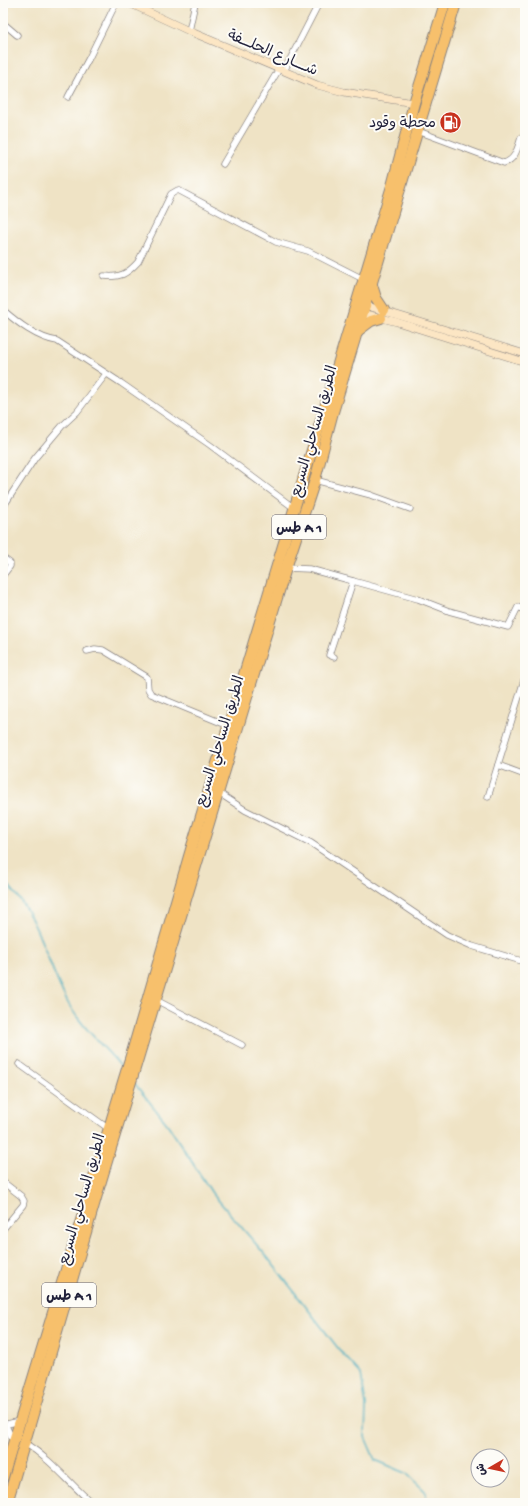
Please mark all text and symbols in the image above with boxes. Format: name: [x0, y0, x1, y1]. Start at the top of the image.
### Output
street label: شــــارع الحلـــفة: [224, 27, 320, 81]
fuel station icon: محطة وقود: [438, 109, 464, 135]
place label: محطة وقود: [369, 115, 436, 133]
street label: الطريق الساحلي السريع: [287, 364, 344, 500]
road number: طس A 1: [272, 515, 326, 539]
street label: الطريق الساحلي السريع: [192, 674, 251, 810]
street label: الطريق الساحلي السريع: [55, 1132, 112, 1268]
road number: طس A 1: [42, 1283, 96, 1307]
north arrow: [470, 1448, 510, 1488]
text: ش: [475, 1462, 489, 1476]

